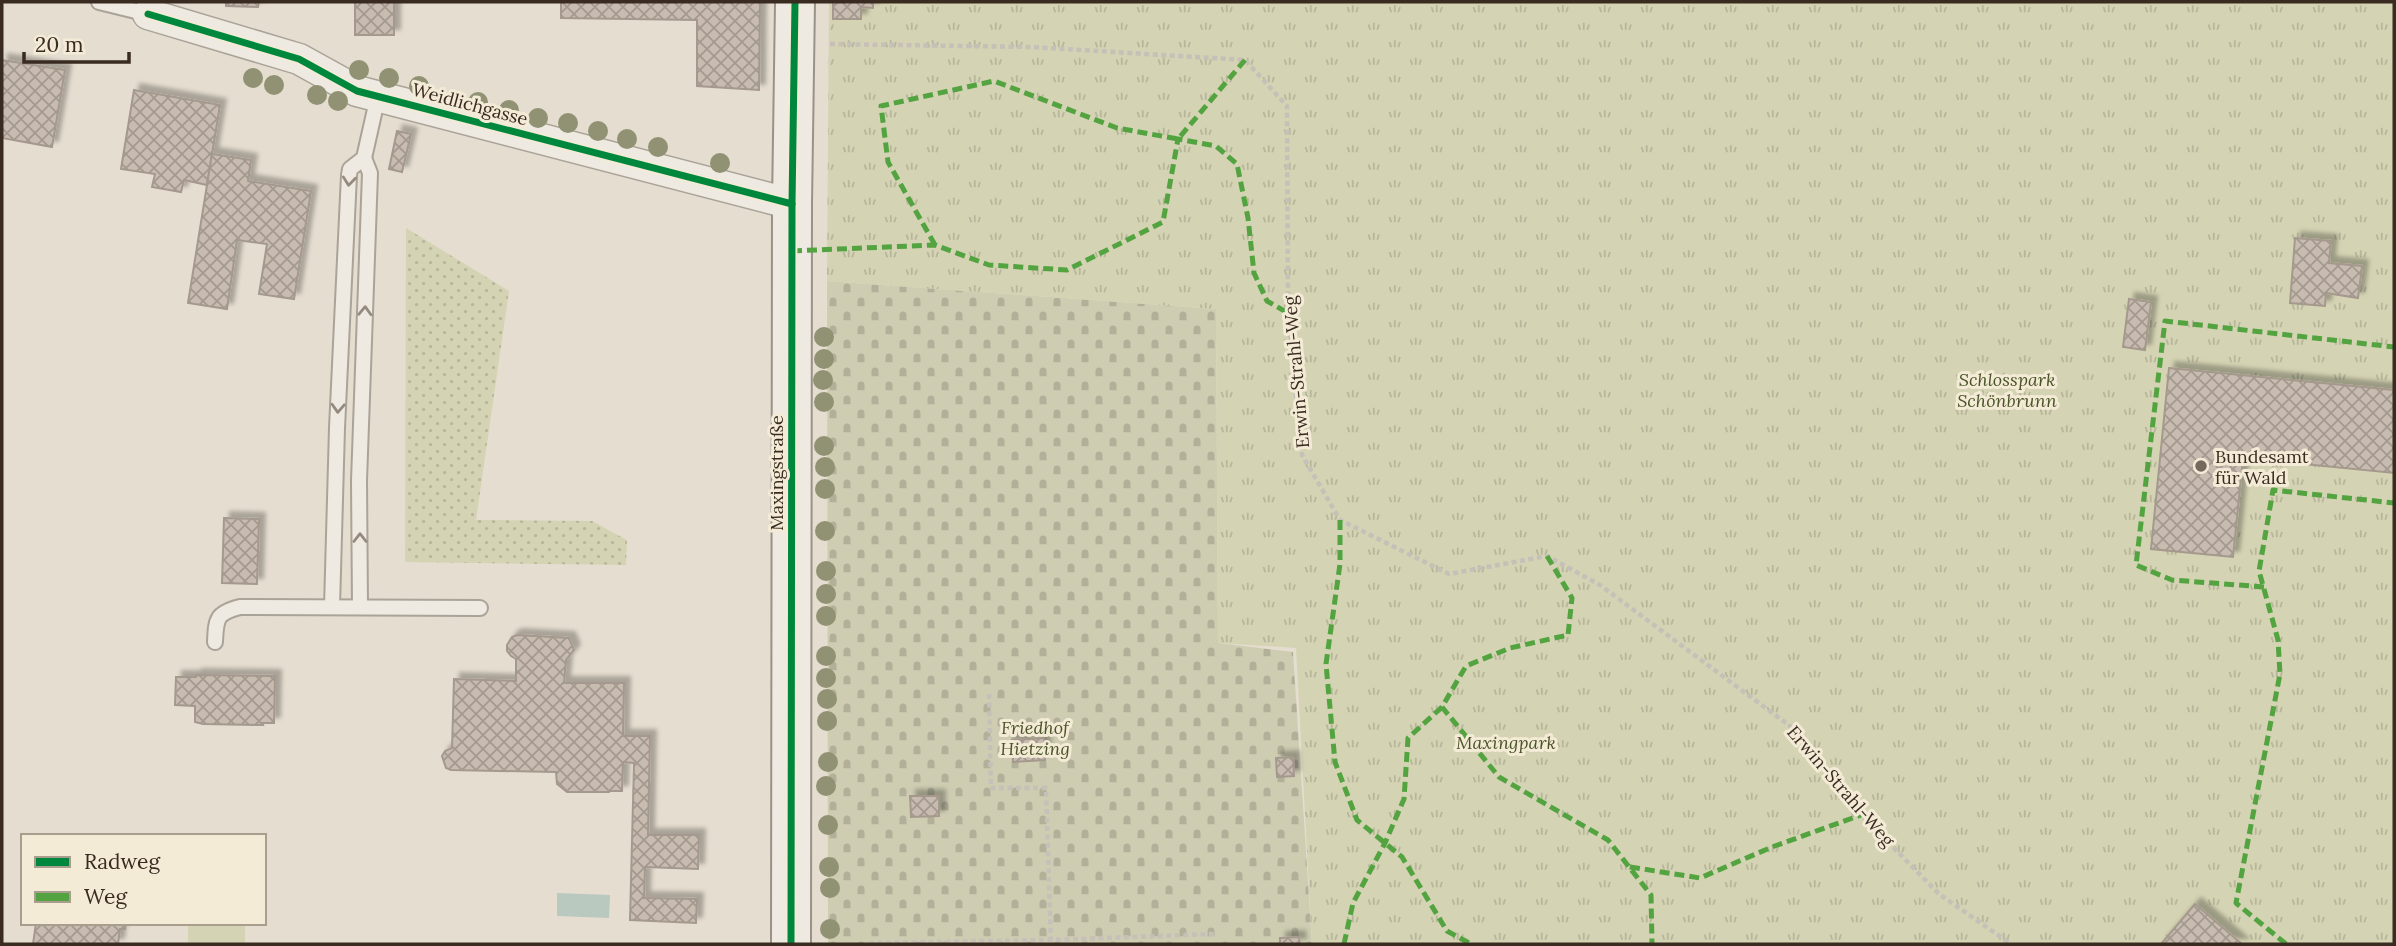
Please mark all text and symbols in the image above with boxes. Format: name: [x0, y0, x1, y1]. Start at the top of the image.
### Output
scale bar: [24, 21, 130, 65]
text: 20 m: [35, 31, 84, 58]
street label: Weidlichgasse: [410, 78, 531, 131]
one-way arrow: [342, 176, 357, 187]
street label: Erwin-Strahl-Weg: [1278, 294, 1314, 449]
one-way arrow: [357, 305, 373, 315]
park label: Schlosspark Schönbrunn: [1957, 368, 2057, 412]
one-way arrow: [330, 403, 345, 414]
street label: Maxingstraße: [765, 415, 788, 531]
place label: Bundesamt für Wald: [2215, 445, 2309, 489]
marker: Bundesamt für Wald: [2193, 458, 2209, 474]
one-way arrow: [352, 532, 367, 543]
park label: Friedhof Hietzing: [1000, 716, 1071, 760]
street label: Erwin-Strahl-Weg: [1782, 721, 1901, 852]
park label: Maxingpark: [1456, 731, 1556, 754]
legend: [21, 834, 266, 925]
text: Radweg: [84, 848, 160, 875]
text: Weg: [84, 883, 127, 910]

